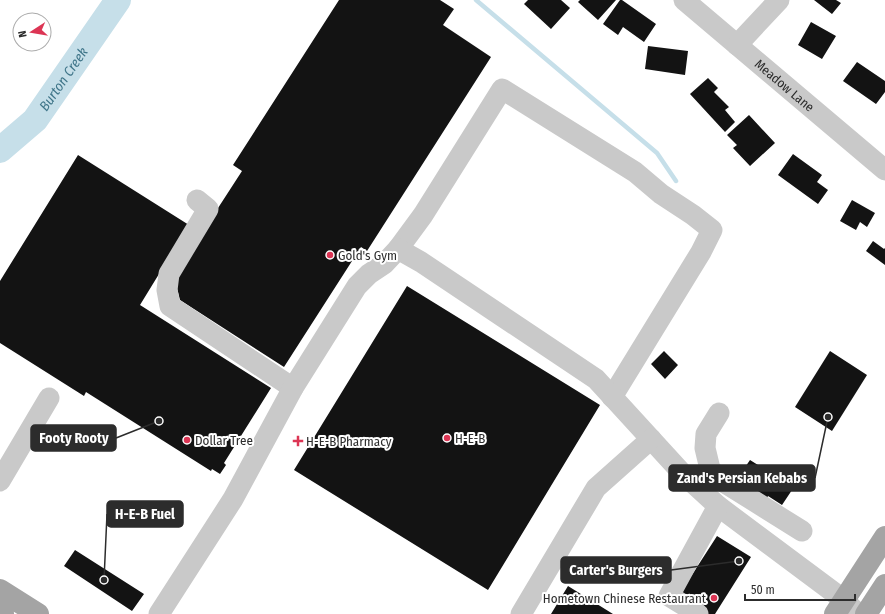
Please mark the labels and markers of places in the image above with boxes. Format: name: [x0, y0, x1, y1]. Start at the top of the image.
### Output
place label: Gold's Gym: [338, 248, 397, 263]
marker: Gold's Gym: [325, 250, 335, 260]
callout: Footy Rooty: [31, 425, 116, 451]
place label: H-E-B: [455, 431, 485, 446]
place label: Dollar Tree: [195, 433, 253, 448]
marker: H-E-B: [442, 433, 452, 443]
place label: H-E-B Pharmacy: [306, 434, 392, 449]
marker: Dollar Tree: [182, 435, 192, 445]
marker: H-E-B Pharmacy: [293, 436, 303, 446]
callout: Zand's Persian Kebabs: [669, 465, 815, 491]
callout: H-E-B Fuel: [107, 501, 183, 527]
callout: Carter's Burgers: [561, 557, 671, 583]
place label: Hometown Chinese Restaurant: [543, 591, 707, 606]
marker: Hometown Chinese Restaurant: [709, 593, 719, 603]

